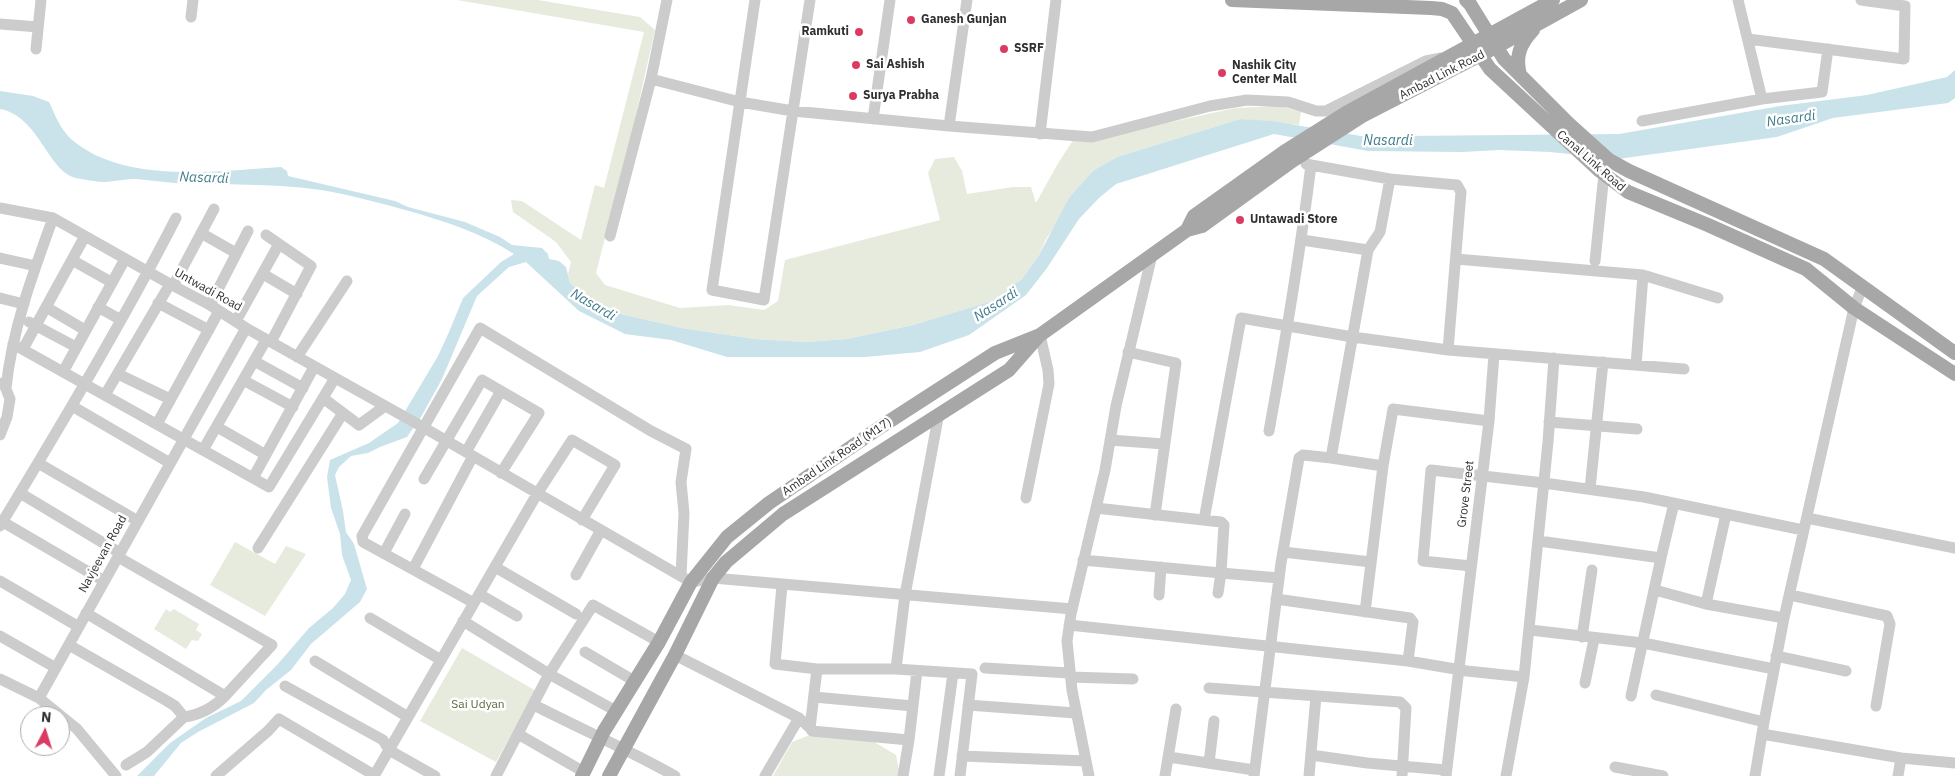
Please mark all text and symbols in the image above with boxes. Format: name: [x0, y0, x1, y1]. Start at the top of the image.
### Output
place label: Ganesh Gunjan: [921, 13, 1007, 27]
marker: Ganesh Gunjan: [905, 14, 917, 26]
place label: Ramkuti: [801, 25, 849, 39]
marker: Ramkuti: [853, 26, 865, 38]
place label: SSRF: [1014, 42, 1044, 56]
marker: SSRF: [998, 43, 1010, 55]
street label: Ambad Link Road: [1397, 47, 1487, 103]
place label: Sai Ashish: [866, 58, 925, 72]
marker: Sai Ashish: [850, 59, 862, 71]
place label: Nashik City Center Mall: [1232, 59, 1297, 87]
marker: Nashik City Center Mall: [1216, 67, 1228, 79]
place label: Surya Prabha: [863, 89, 939, 103]
marker: Surya Prabha: [847, 90, 859, 102]
water label: Nasardi: [1765, 107, 1817, 131]
street label: Canal Link Road: [1554, 127, 1628, 195]
water label: Nasardi: [1363, 133, 1413, 149]
water label: Nasardi: [179, 169, 229, 187]
place label: Untawadi Store: [1250, 213, 1337, 227]
marker: Untawadi Store: [1234, 214, 1246, 226]
street label: Untwadi Road: [172, 266, 244, 314]
water label: Nasardi: [567, 285, 619, 325]
water label: Nasardi: [971, 285, 1021, 325]
street label: Ambad Link Road (M17): [780, 415, 894, 499]
street label: Grove Street: [1455, 460, 1477, 528]
street label: Navjeevan Road: [76, 513, 130, 595]
park label: Sai Udyan: [451, 698, 505, 712]
north arrow: [20, 706, 70, 756]
text: N: [40, 708, 52, 726]

